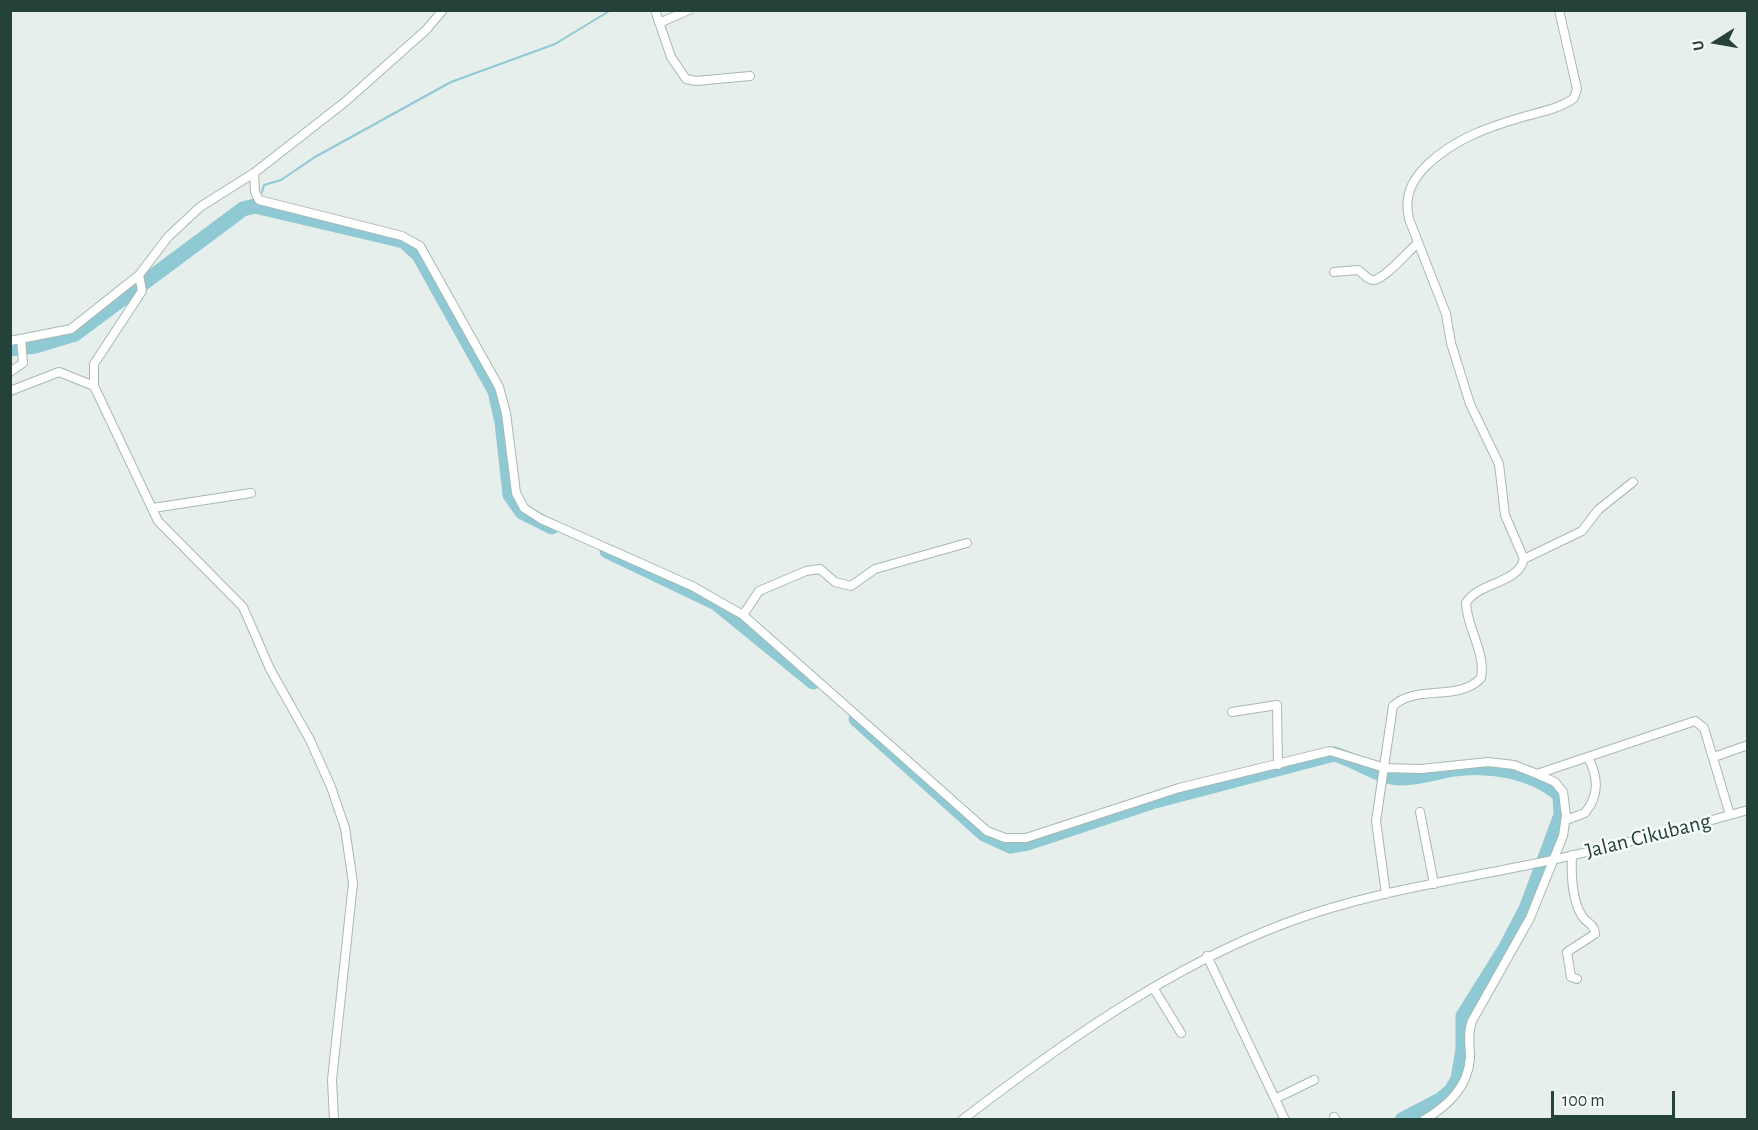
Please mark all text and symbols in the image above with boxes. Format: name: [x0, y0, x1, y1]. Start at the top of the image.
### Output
north arrow: [1686, 12, 1746, 72]
text: U: [1690, 39, 1707, 52]
street label: Jalan Cikubang: [1583, 808, 1713, 864]
scale bar: [1554, 1079, 1678, 1117]
text: 100 m: [1562, 1092, 1605, 1110]

